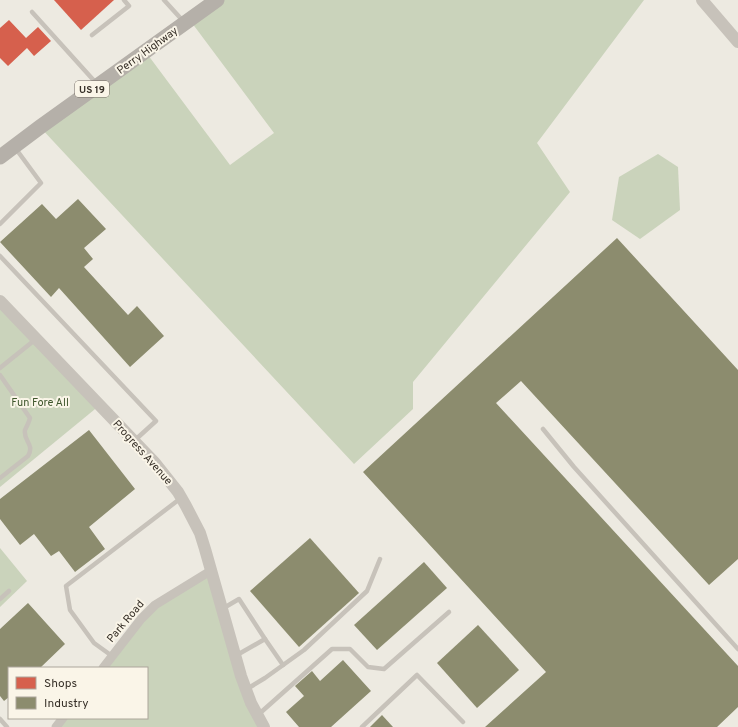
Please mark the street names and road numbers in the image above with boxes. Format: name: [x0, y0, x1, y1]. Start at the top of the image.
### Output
street label: Perry Highway: [114, 24, 181, 78]
road number: US 19: [75, 81, 109, 97]
street label: Progress Avenue: [109, 417, 175, 488]
street label: Park Road: [104, 598, 147, 646]

